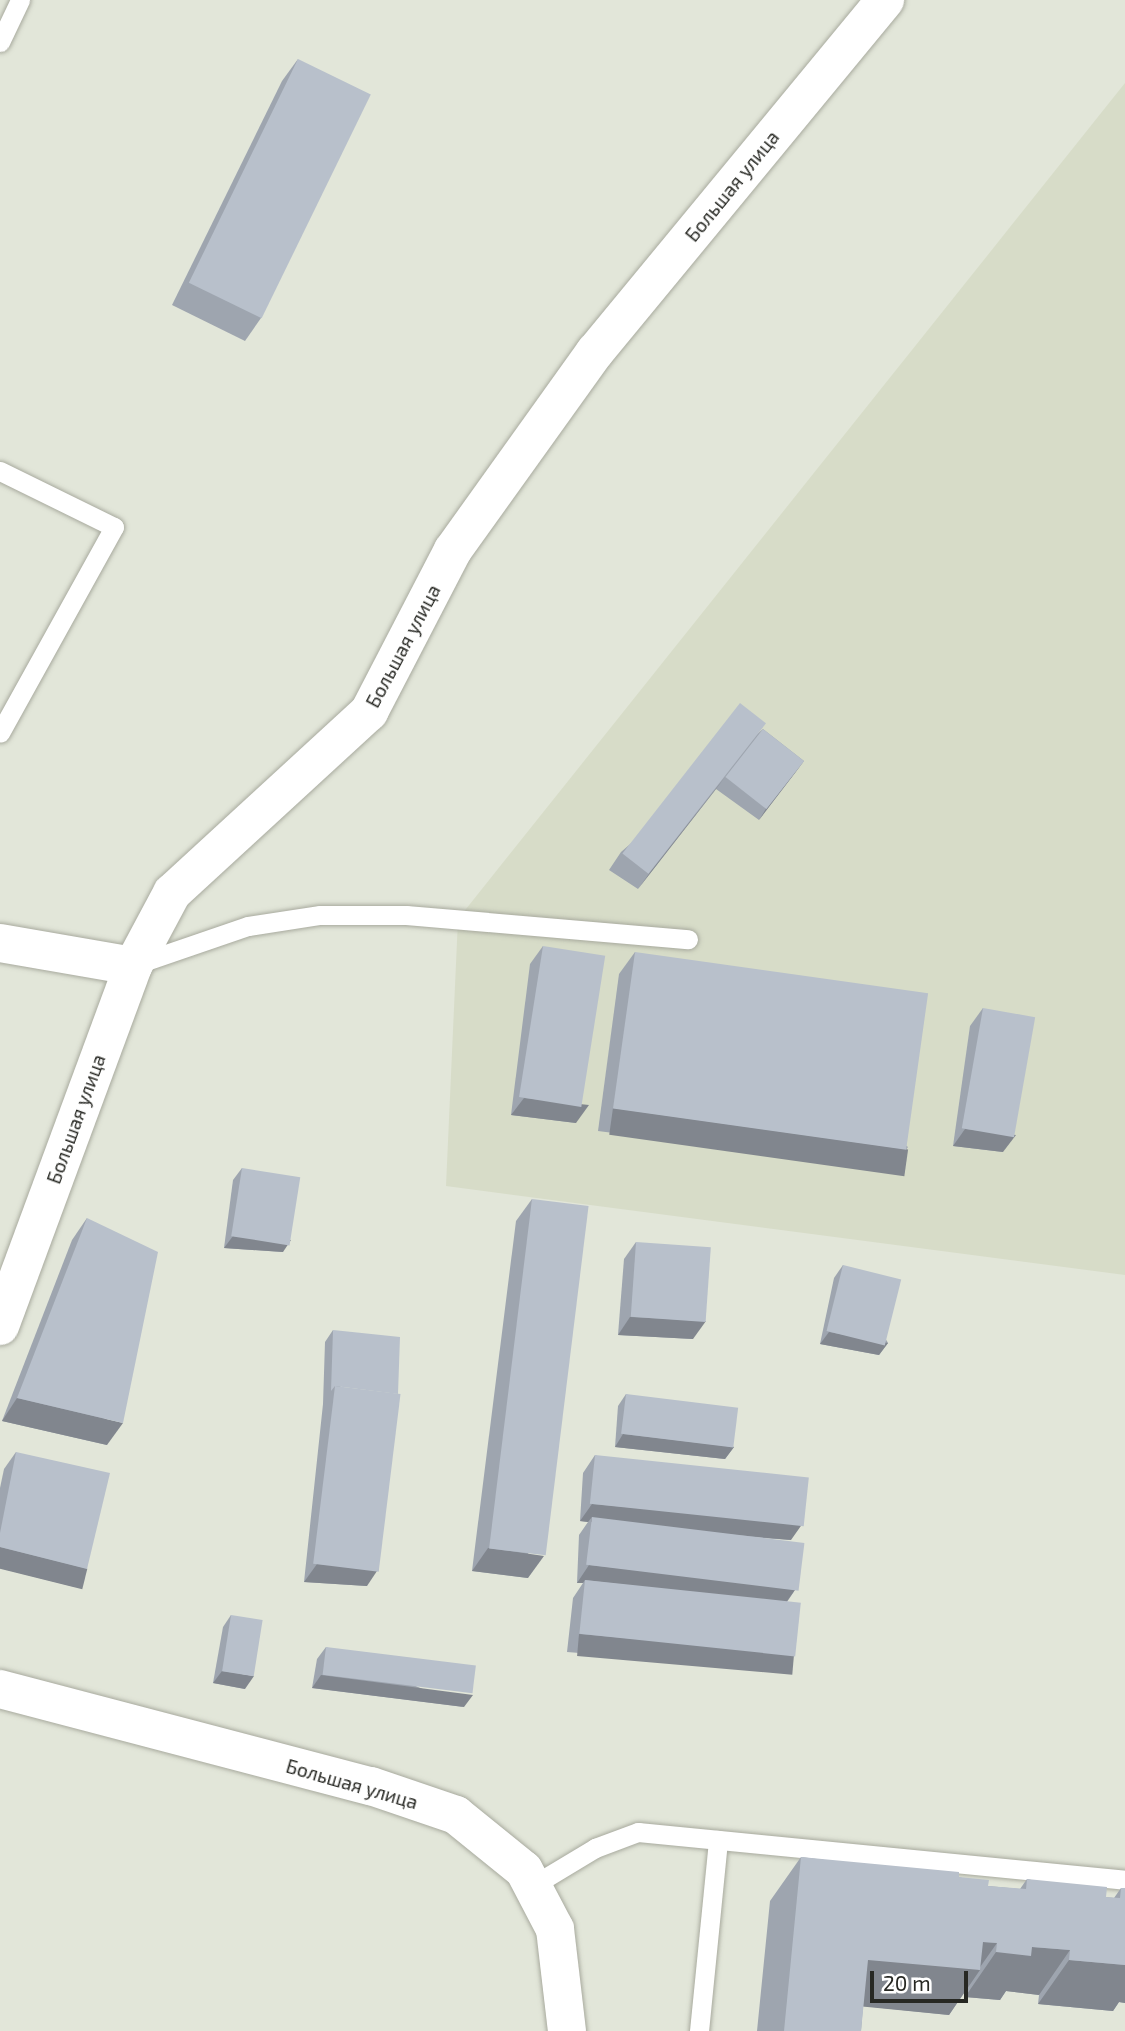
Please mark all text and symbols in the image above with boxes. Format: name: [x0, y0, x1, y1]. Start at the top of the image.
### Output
street label: Большая улица: [680, 126, 784, 246]
street label: Большая улица: [361, 581, 445, 711]
street label: Большая улица: [42, 1051, 110, 1187]
street label: Большая улица: [284, 1754, 420, 1814]
scale bar: [873, 1958, 971, 2002]
text: 20 m: [883, 1970, 931, 1995]

